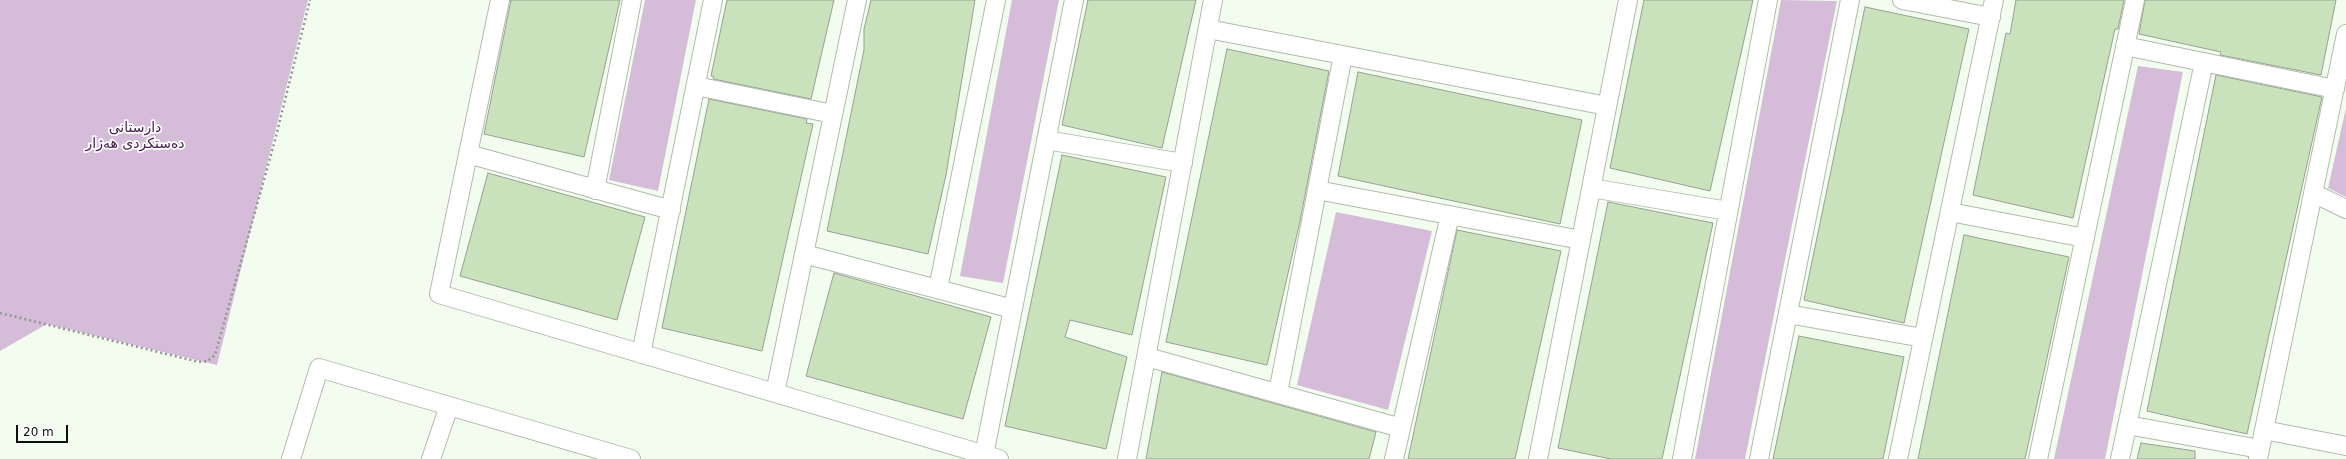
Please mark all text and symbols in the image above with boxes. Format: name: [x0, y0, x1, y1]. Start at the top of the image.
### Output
park label: دارستانی دەستکردی هەژار: [86, 120, 184, 152]
scale bar: [18, 417, 70, 443]
text: 20 m: [23, 425, 54, 439]

